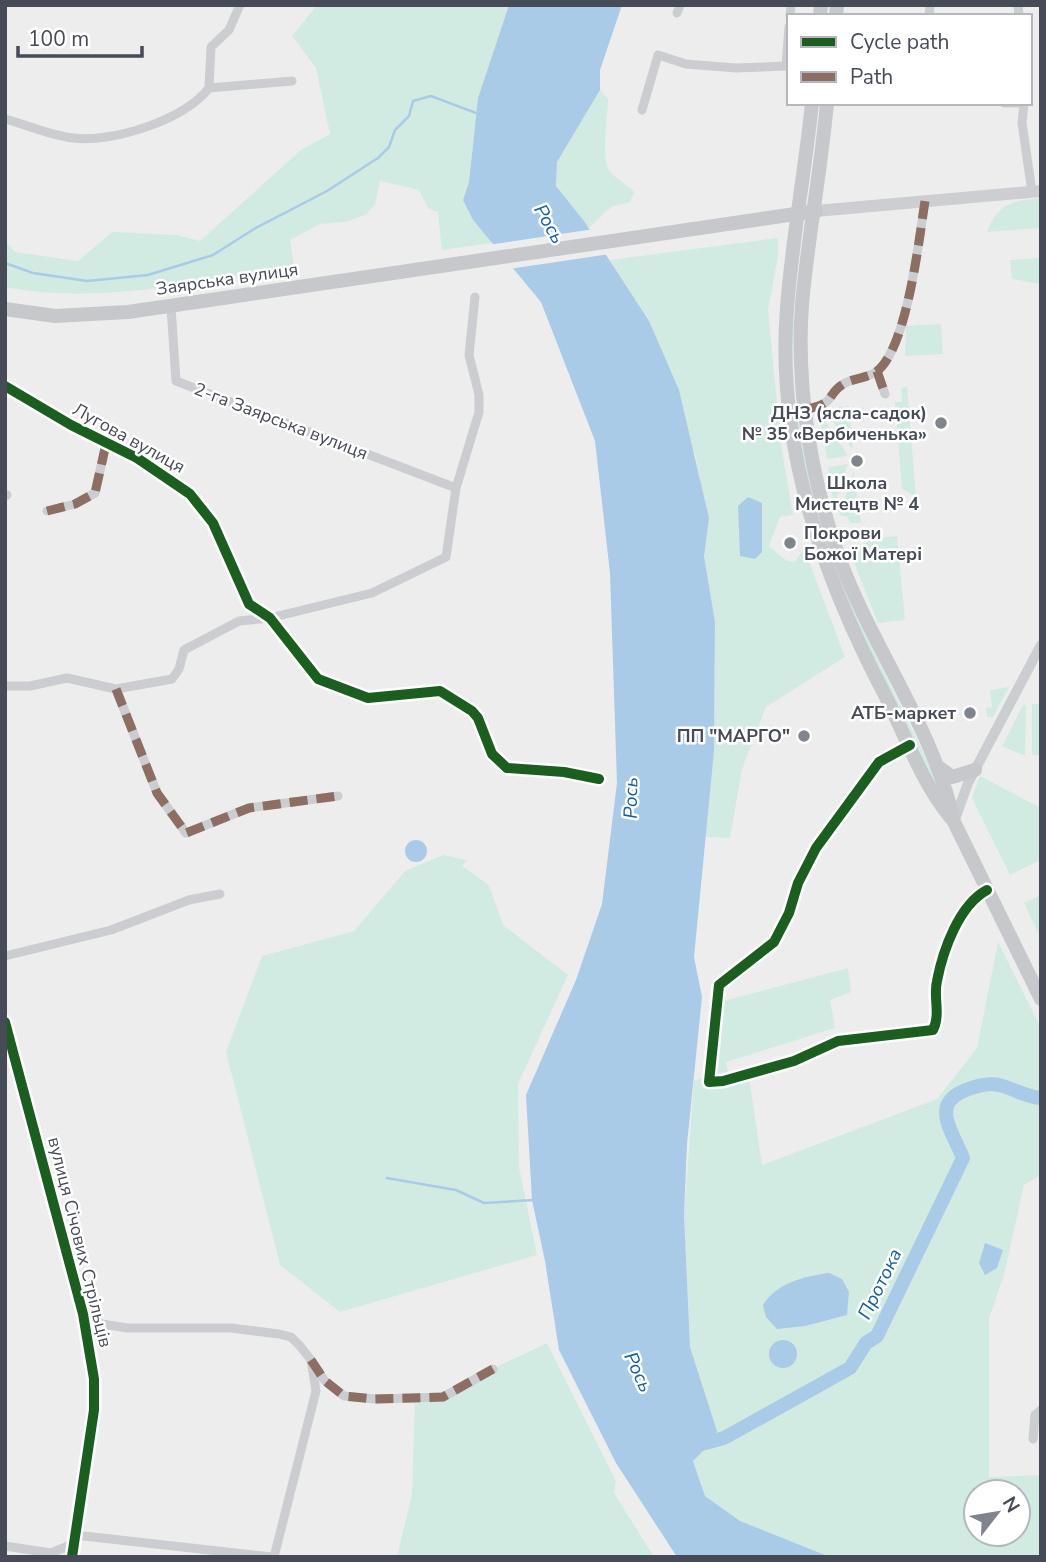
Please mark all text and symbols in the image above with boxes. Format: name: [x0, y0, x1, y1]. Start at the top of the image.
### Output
scale bar: [18, 14, 142, 58]
legend: [787, 14, 1032, 105]
text: 100 m: [28, 25, 89, 53]
text: Cycle path: [850, 28, 949, 56]
text: Path: [850, 63, 893, 91]
water label: Рось: [527, 199, 571, 249]
street label: Заярська вулиця: [154, 257, 300, 301]
street label: 2-га Заярська вулиця: [191, 377, 371, 465]
street label: Лугова вулиця: [69, 397, 189, 479]
place label: ДНЗ (ясла-садок) № 35 «Вербиченька»: [742, 401, 927, 446]
marker: ДНЗ (ясла-садок) № 35 «Вербиченька»: [933, 415, 949, 431]
marker: Школа Мистецтв № 4: [849, 453, 865, 469]
place label: Школа Мистецтв № 4: [795, 471, 919, 516]
place label: Покрови Божої Матері: [804, 521, 922, 566]
marker: Покрови Божої Матері: [782, 535, 798, 551]
place label: АТБ-маркет: [851, 701, 956, 725]
marker: АТБ-маркет: [962, 705, 978, 721]
place label: ПП "МАРГО": [677, 724, 790, 748]
marker: ПП "МАРГО": [796, 728, 812, 744]
water label: Рось: [618, 777, 644, 819]
street label: вулиця Січових Стрільців: [42, 1134, 118, 1350]
water label: Протока: [852, 1244, 908, 1324]
water label: Рось: [617, 1348, 659, 1396]
north arrow: [962, 1478, 1032, 1548]
text: N: [996, 1492, 1026, 1518]

